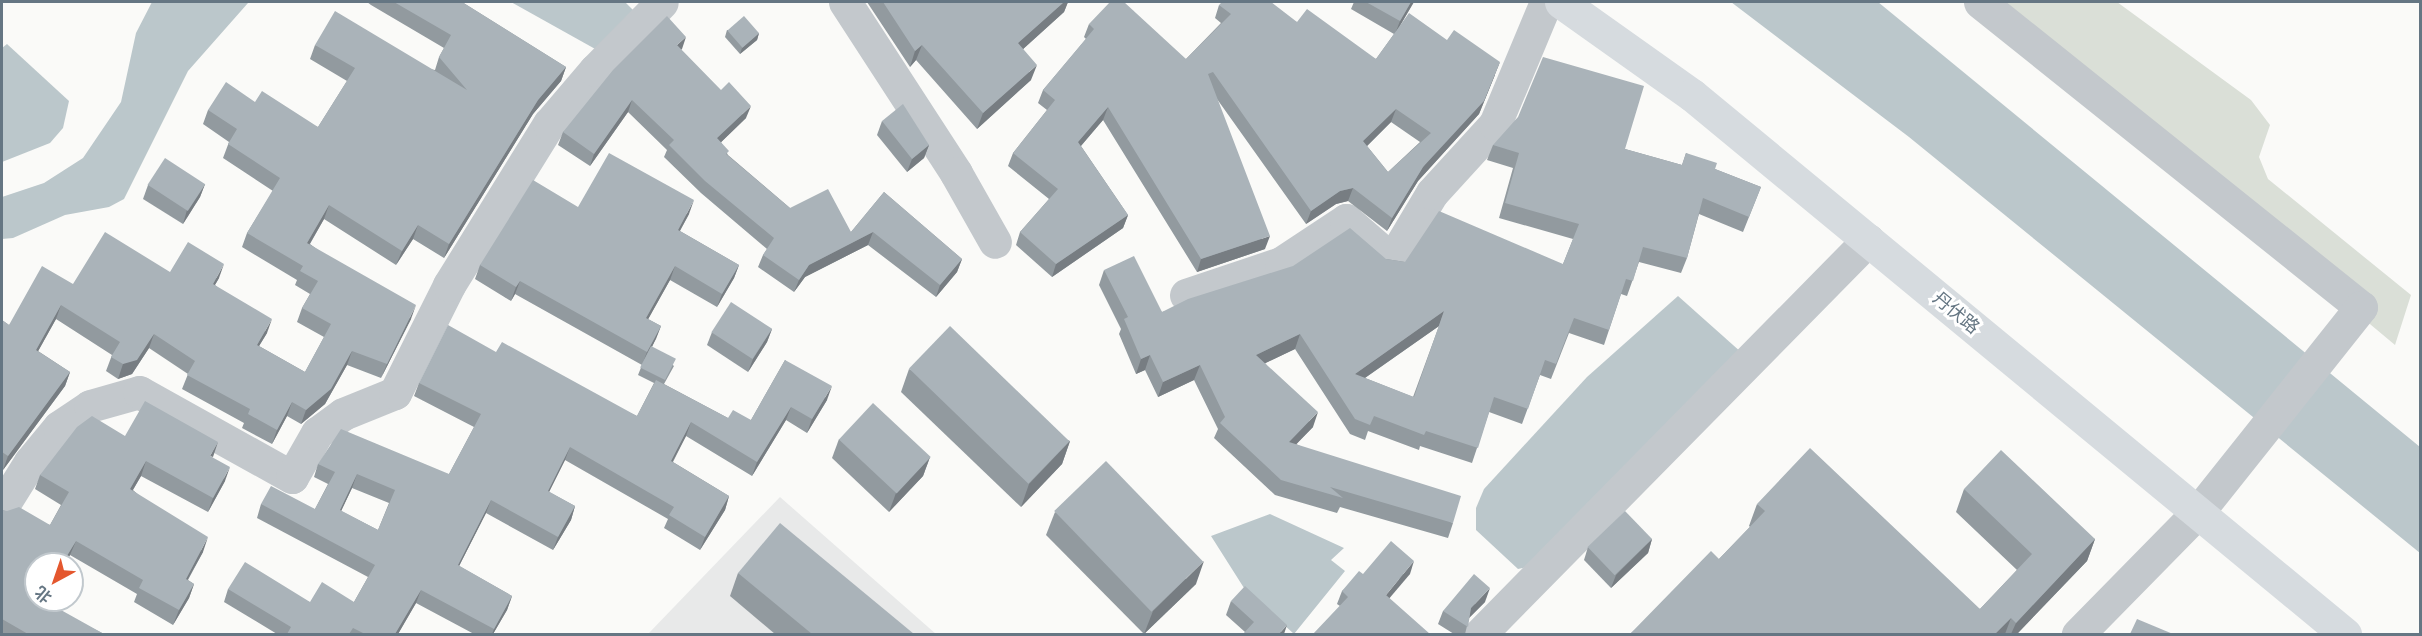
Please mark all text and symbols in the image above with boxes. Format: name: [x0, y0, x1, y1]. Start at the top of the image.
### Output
street label: 丹伏路: [1928, 287, 1984, 339]
north arrow: [24, 552, 84, 612]
text: 北: [31, 582, 56, 607]

